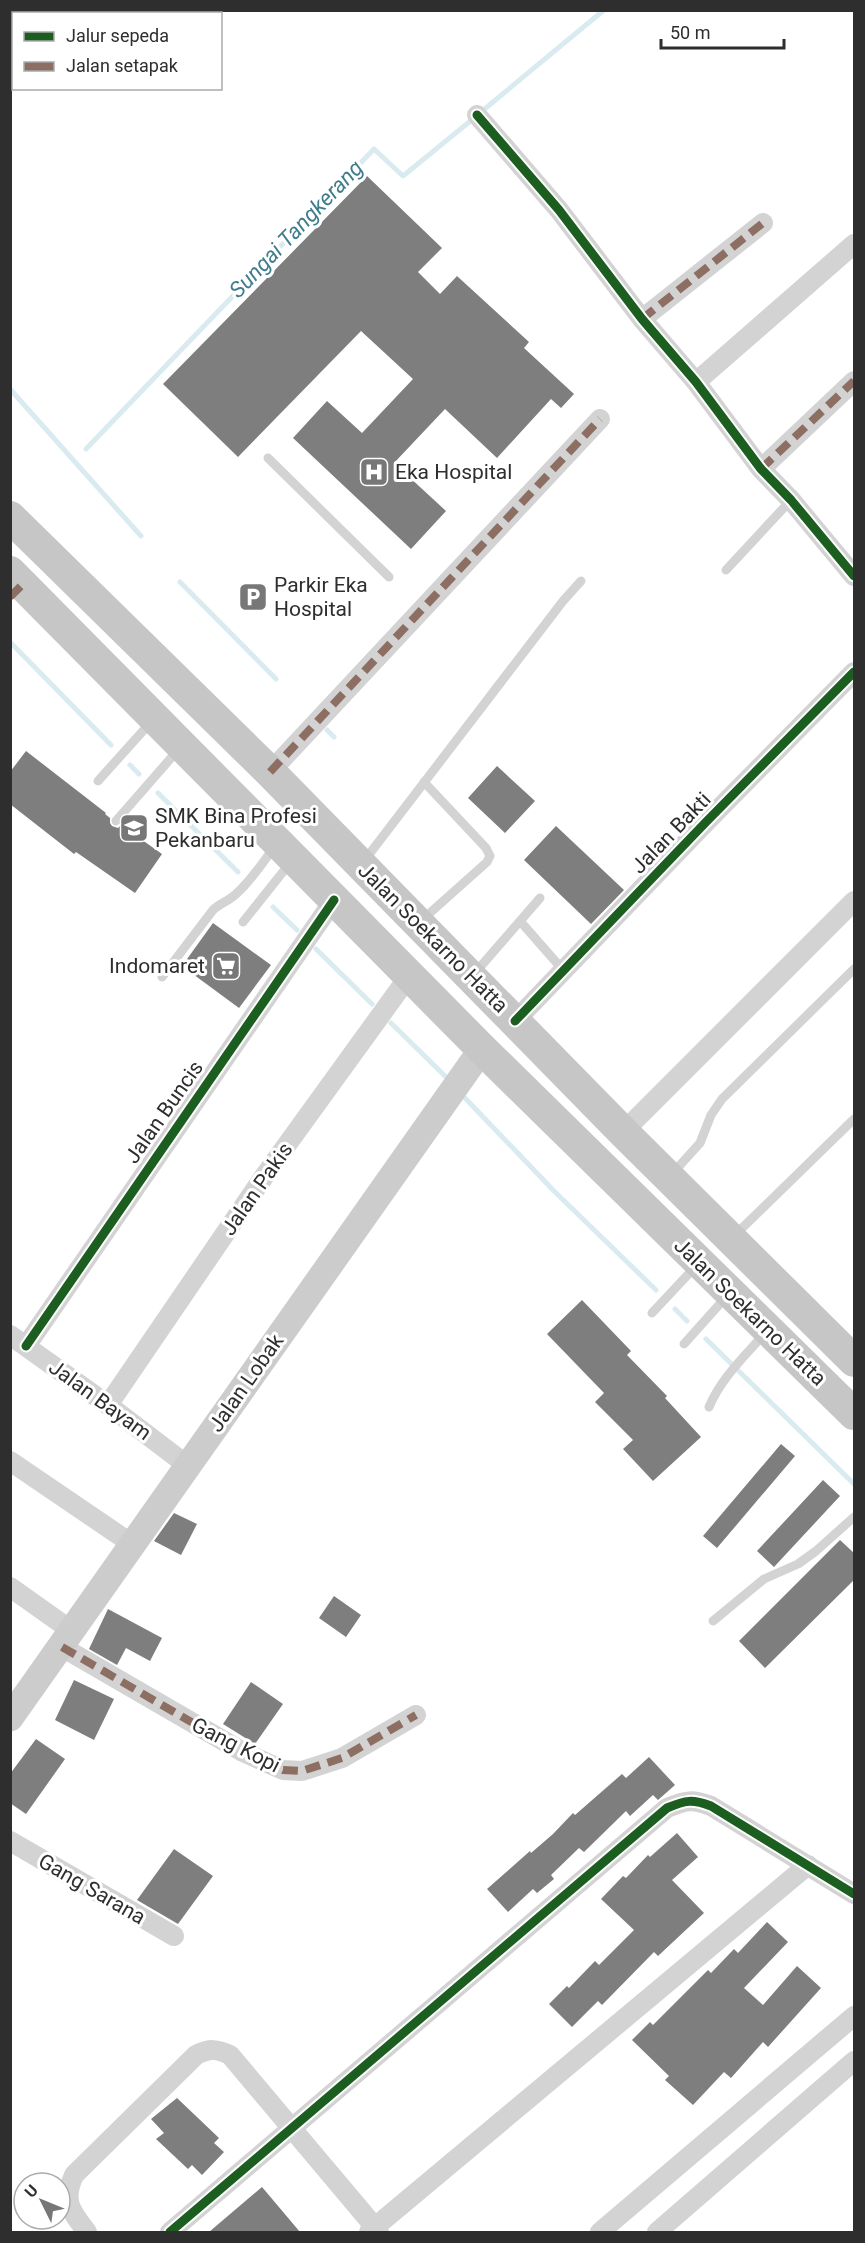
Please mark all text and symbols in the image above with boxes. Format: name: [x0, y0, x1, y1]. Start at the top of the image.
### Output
legend: [12, 12, 222, 90]
scale bar: [661, 12, 784, 50]
text: 50 m: [670, 22, 710, 43]
text: Jalur sepeda: [66, 25, 169, 46]
text: Jalan setapak: [66, 55, 179, 76]
water label: Sungai Tangkerang: [224, 155, 368, 303]
hospital icon: Eka Hospital: [358, 456, 390, 488]
place label: Eka Hospital: [395, 460, 512, 484]
place label: Parkir Eka Hospital: [274, 573, 368, 621]
parking icon: Parkir Eka Hospital: [237, 581, 269, 613]
street label: Jalan Bakti: [626, 787, 716, 879]
place label: SMK Bina Profesi Pekanbaru: [155, 804, 317, 852]
school or university icon: SMK Bina Profesi Pekanbaru: [118, 812, 150, 844]
street label: Jalan Soekarno Hatta: [353, 858, 513, 1018]
supermarket icon: Indomaret: [210, 950, 242, 982]
place label: Indomaret: [109, 954, 205, 978]
street label: Jalan Buncis: [120, 1056, 208, 1168]
street label: Jalan Pakis: [216, 1138, 298, 1240]
street label: Jalan Soekarno Hatta: [669, 1233, 831, 1391]
street label: Jalan Lobak: [204, 1329, 289, 1436]
street label: Jalan Bayam: [44, 1355, 156, 1445]
street label: Gang Kopi: [188, 1712, 284, 1778]
street label: Gang Sarana: [34, 1849, 150, 1929]
north arrow: [12, 2171, 72, 2231]
text: U: [21, 2181, 42, 2201]

